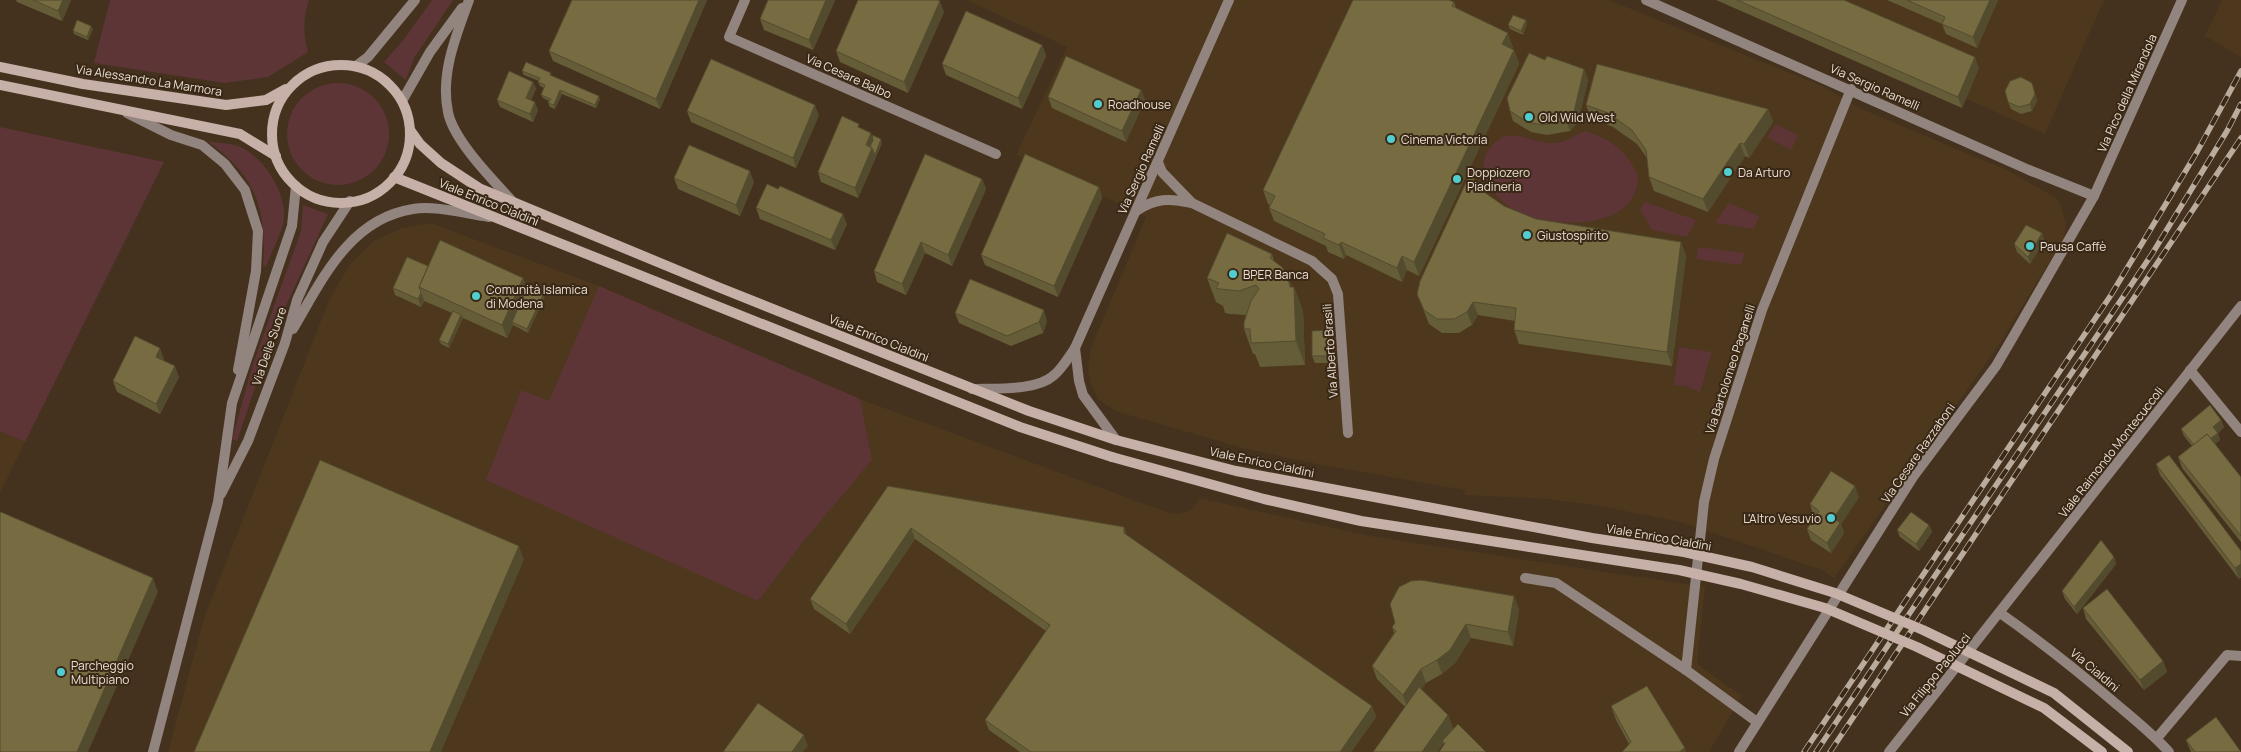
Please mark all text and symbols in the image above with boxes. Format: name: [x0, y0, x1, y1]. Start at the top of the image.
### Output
street label: Via Pico della Mirandola: [2093, 31, 2161, 155]
street label: Via Cesare Balbo: [803, 50, 895, 102]
street label: Via Alessandro La Marmora: [75, 60, 223, 100]
street label: Via Sergio Ramelli: [1827, 60, 1923, 114]
place label: Roadhouse: [1108, 96, 1171, 113]
marker: Roadhouse: [1092, 98, 1104, 110]
place label: Old Wild West: [1539, 109, 1615, 126]
marker: Old Wild West: [1523, 111, 1535, 123]
street label: Via Sergio Ramelli: [1114, 121, 1168, 217]
place label: Cinema Victoria: [1401, 131, 1487, 148]
marker: Cinema Victoria: [1385, 133, 1397, 145]
place label: Doppiozero Piadineria: [1467, 164, 1530, 195]
place label: Da Arturo: [1738, 164, 1790, 181]
marker: Da Arturo: [1722, 166, 1734, 178]
marker: Doppiozero Piadineria: [1451, 173, 1463, 185]
street label: Viale Enrico Cialdini: [436, 174, 542, 230]
place label: Giustospirito: [1537, 227, 1608, 244]
marker: Giustospirito: [1521, 229, 1533, 241]
place label: Pausa Caffè: [2040, 238, 2106, 255]
marker: Pausa Caffè: [2024, 240, 2036, 252]
place label: BPER Banca: [1243, 266, 1309, 283]
marker: BPER Banca: [1227, 268, 1239, 280]
place label: Comunità Islamica di Modena: [486, 281, 588, 312]
marker: Comunità Islamica di Modena: [470, 290, 482, 302]
street label: Via Bartolomeo Paganelli: [1701, 302, 1759, 436]
street label: Via Alberto Brasili: [1318, 303, 1342, 399]
street label: Via Delle Suore: [248, 305, 290, 387]
street label: Viale Enrico Cialdini: [826, 310, 932, 366]
street label: Viale Raimondo Montecuccoli: [2054, 383, 2168, 521]
street label: Via Cesare Razzaboni: [1877, 400, 1959, 506]
street label: Viale Enrico Cialdini: [1208, 443, 1316, 481]
place label: L'Altro Vesuvio: [1743, 510, 1821, 527]
marker: L'Altro Vesuvio: [1825, 512, 1837, 524]
street label: Viale Enrico Cialdini: [1605, 519, 1713, 555]
street label: Via Filippo Paolucci: [1896, 629, 1974, 721]
street label: Via Cialdini: [2067, 644, 2123, 696]
place label: Parcheggio Multipiano: [71, 657, 134, 688]
marker: Parcheggio Multipiano: [55, 666, 67, 678]

